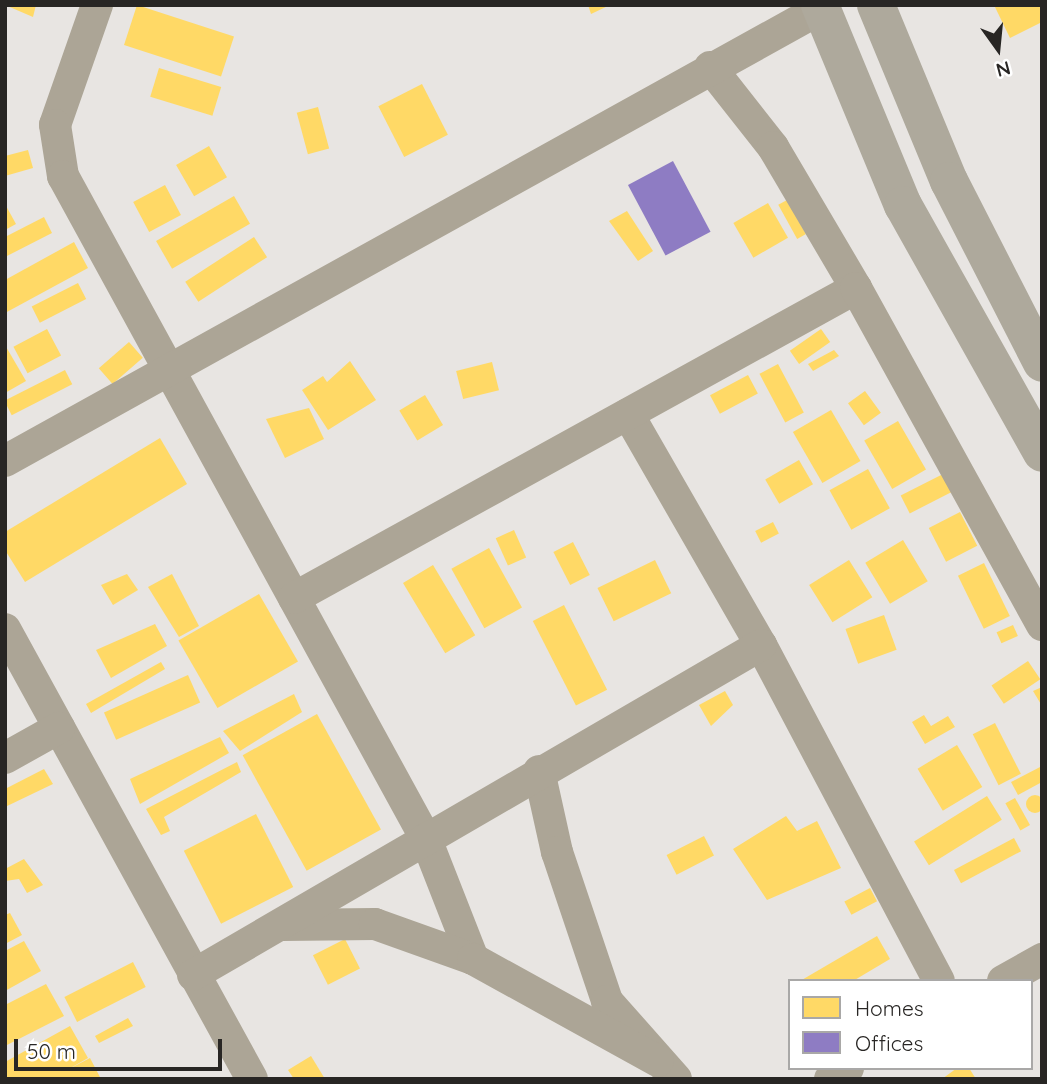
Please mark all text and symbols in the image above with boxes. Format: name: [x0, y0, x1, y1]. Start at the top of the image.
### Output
north arrow: [963, 14, 1033, 84]
text: N: [994, 56, 1013, 83]
legend: [788, 979, 1033, 1070]
text: Homes: [855, 995, 924, 1021]
scale bar: [18, 1024, 226, 1068]
text: Offices: [855, 1030, 923, 1056]
text: 50 m: [27, 1038, 76, 1064]

